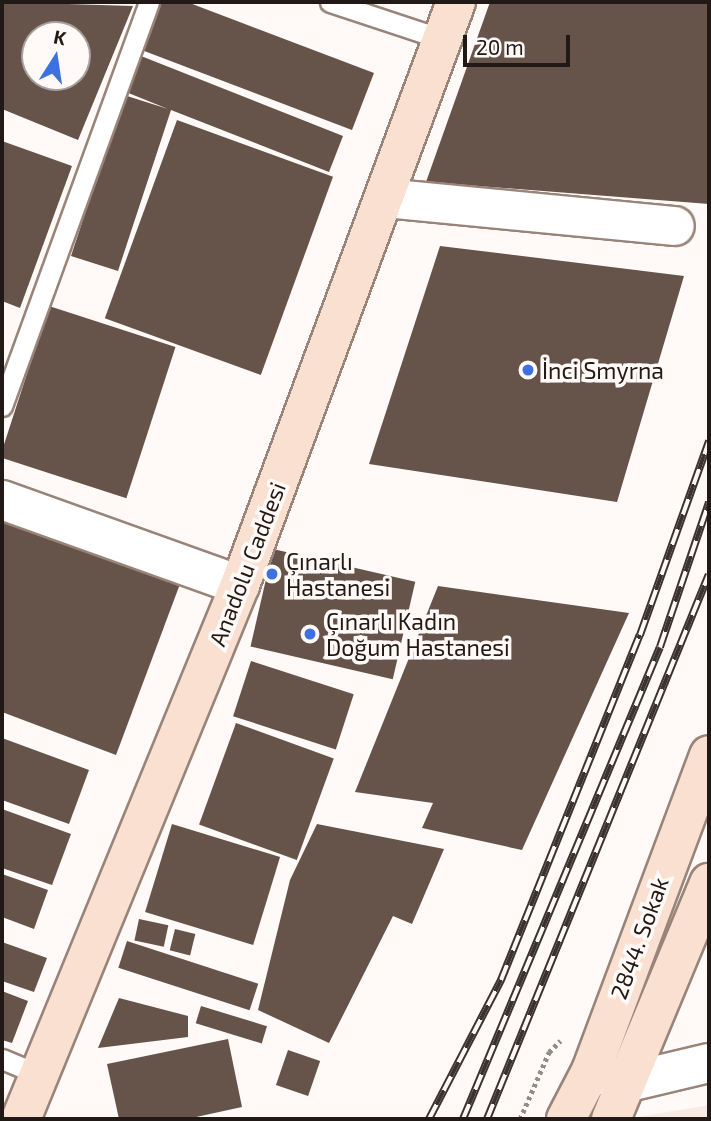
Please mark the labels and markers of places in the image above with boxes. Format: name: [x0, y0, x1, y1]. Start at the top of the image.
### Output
place label: İnci Smyrna: [542, 356, 664, 384]
marker: İnci Smyrna: [520, 362, 536, 378]
place label: Çınarlı Hastanesi: [286, 547, 390, 601]
marker: Çınarlı Hastanesi: [264, 566, 280, 582]
place label: Çınarlı Kadın Doğum Hastanesi: [326, 607, 510, 661]
marker: Çınarlı Kadın Doğum Hastanesi: [300, 624, 320, 644]

